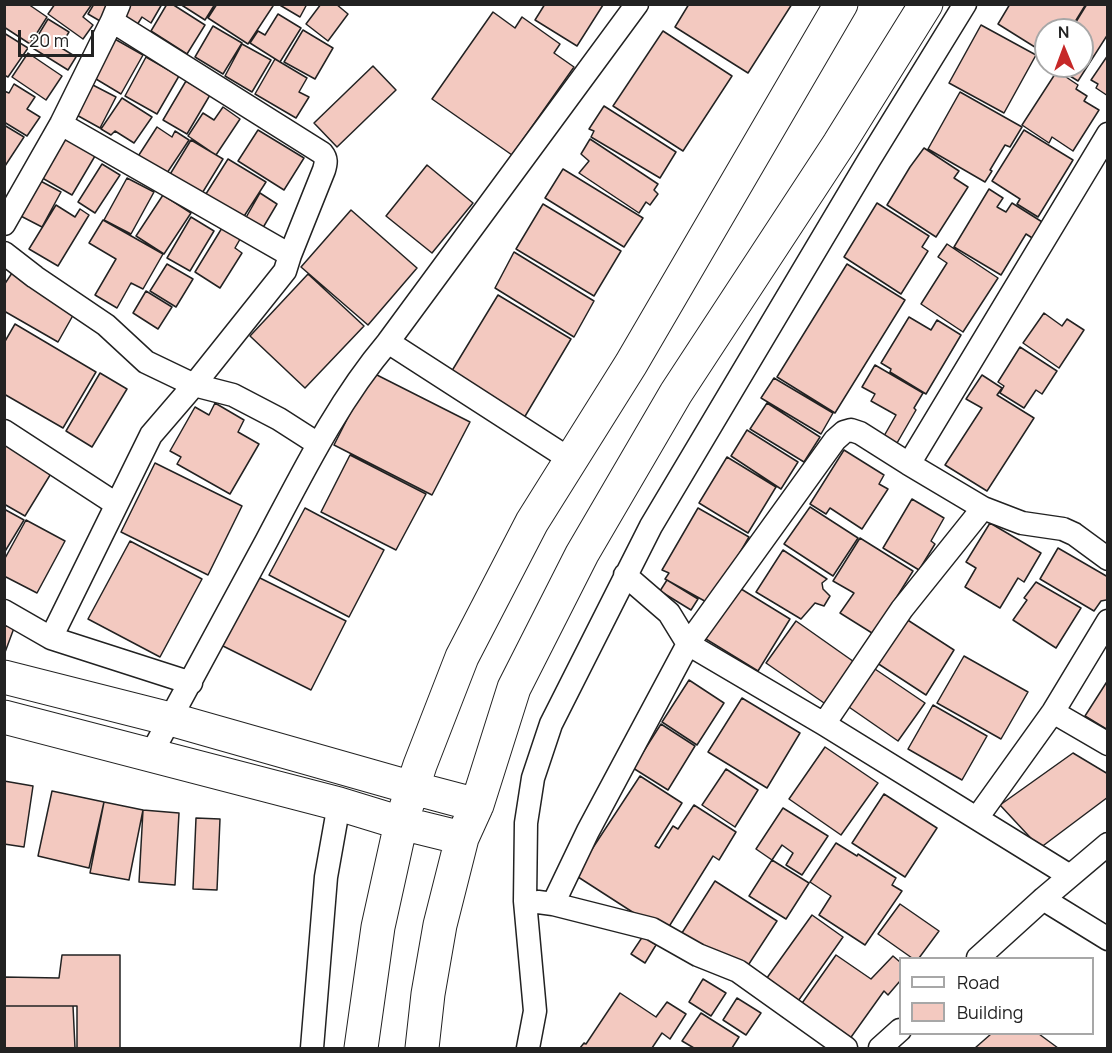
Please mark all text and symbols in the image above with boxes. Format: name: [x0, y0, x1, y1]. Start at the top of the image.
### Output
scale bar: [21, 18, 98, 56]
north arrow: [1034, 18, 1094, 78]
text: N: [1058, 21, 1070, 43]
text: 20 m: [29, 28, 69, 52]
legend: [899, 957, 1094, 1035]
text: Road: [957, 970, 1000, 994]
text: Building: [957, 1000, 1023, 1024]

